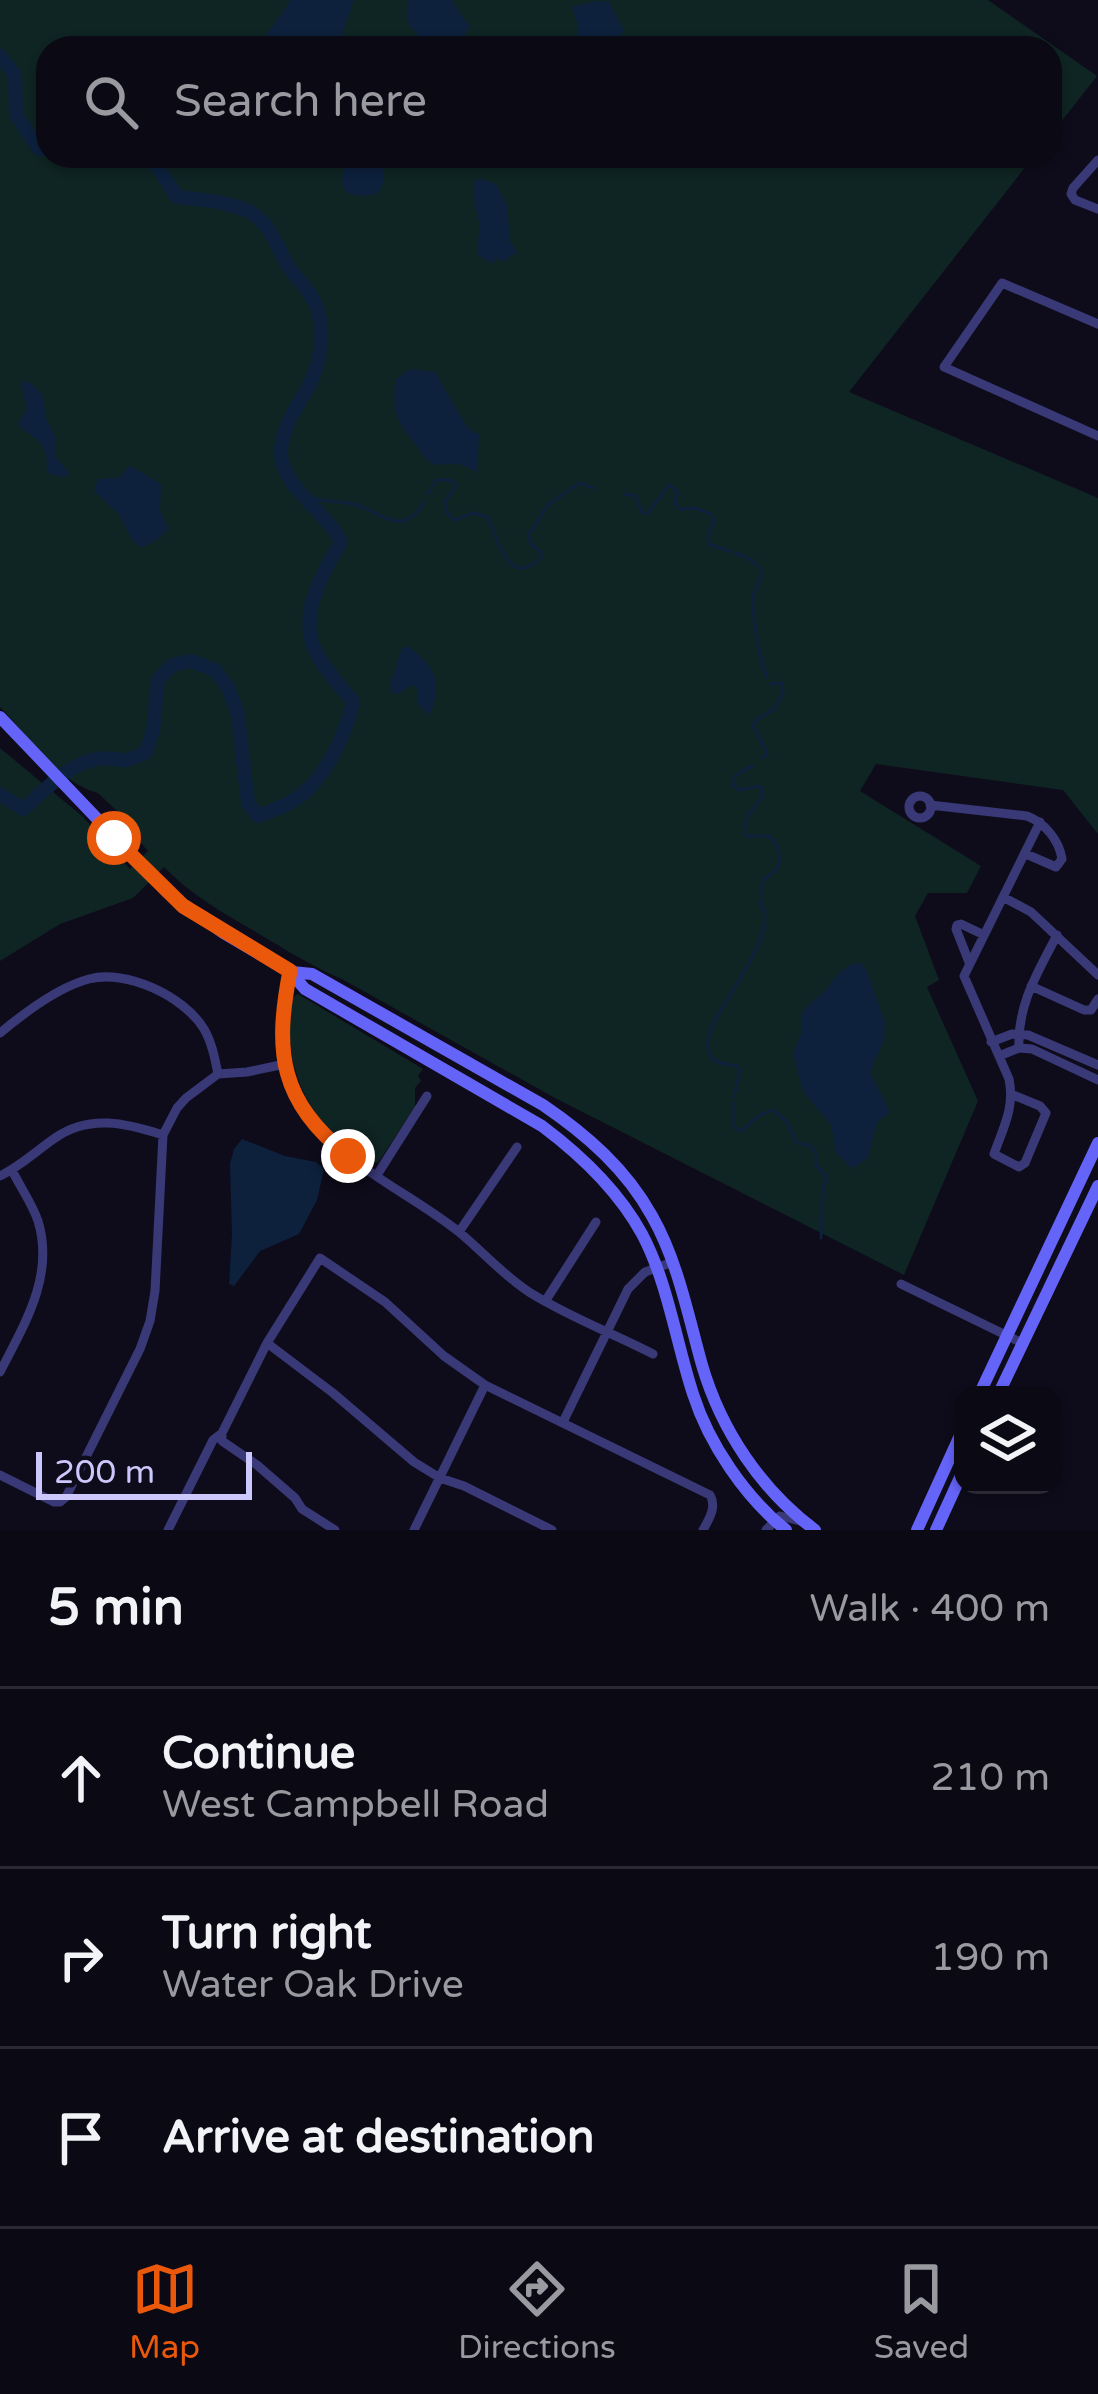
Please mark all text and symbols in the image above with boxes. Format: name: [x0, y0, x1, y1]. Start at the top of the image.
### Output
search box: [36, 36, 1062, 168]
icon: search: [78, 69, 144, 135]
text: Search here: [174, 75, 427, 129]
route start: [87, 811, 141, 865]
route end: [321, 1129, 375, 1183]
map controls: [954, 1386, 1062, 1494]
button: layers: [954, 1386, 1062, 1494]
scale bar: [36, 1446, 252, 1499]
text: 200 m: [54, 1453, 155, 1492]
text: 5 min: [48, 1577, 184, 1639]
text: Walk · 400 m: [809, 1585, 1050, 1632]
text: Continue: [162, 1727, 355, 1781]
icon: ahead: [48, 1745, 114, 1811]
text: 210 m: [931, 1754, 1050, 1801]
text: West Campbell Road: [162, 1781, 549, 1828]
text: Turn right: [162, 1907, 371, 1961]
icon: right: [48, 1925, 114, 1991]
text: 190 m: [931, 1934, 1050, 1981]
text: Water Oak Drive: [162, 1961, 464, 2008]
icon: arrive: [48, 2105, 114, 2171]
text: Arrive at destination: [162, 2111, 594, 2165]
tab: Map: [129, 2256, 200, 2367]
tab: Directions: [458, 2256, 616, 2367]
tab: Saved: [874, 2256, 969, 2367]

